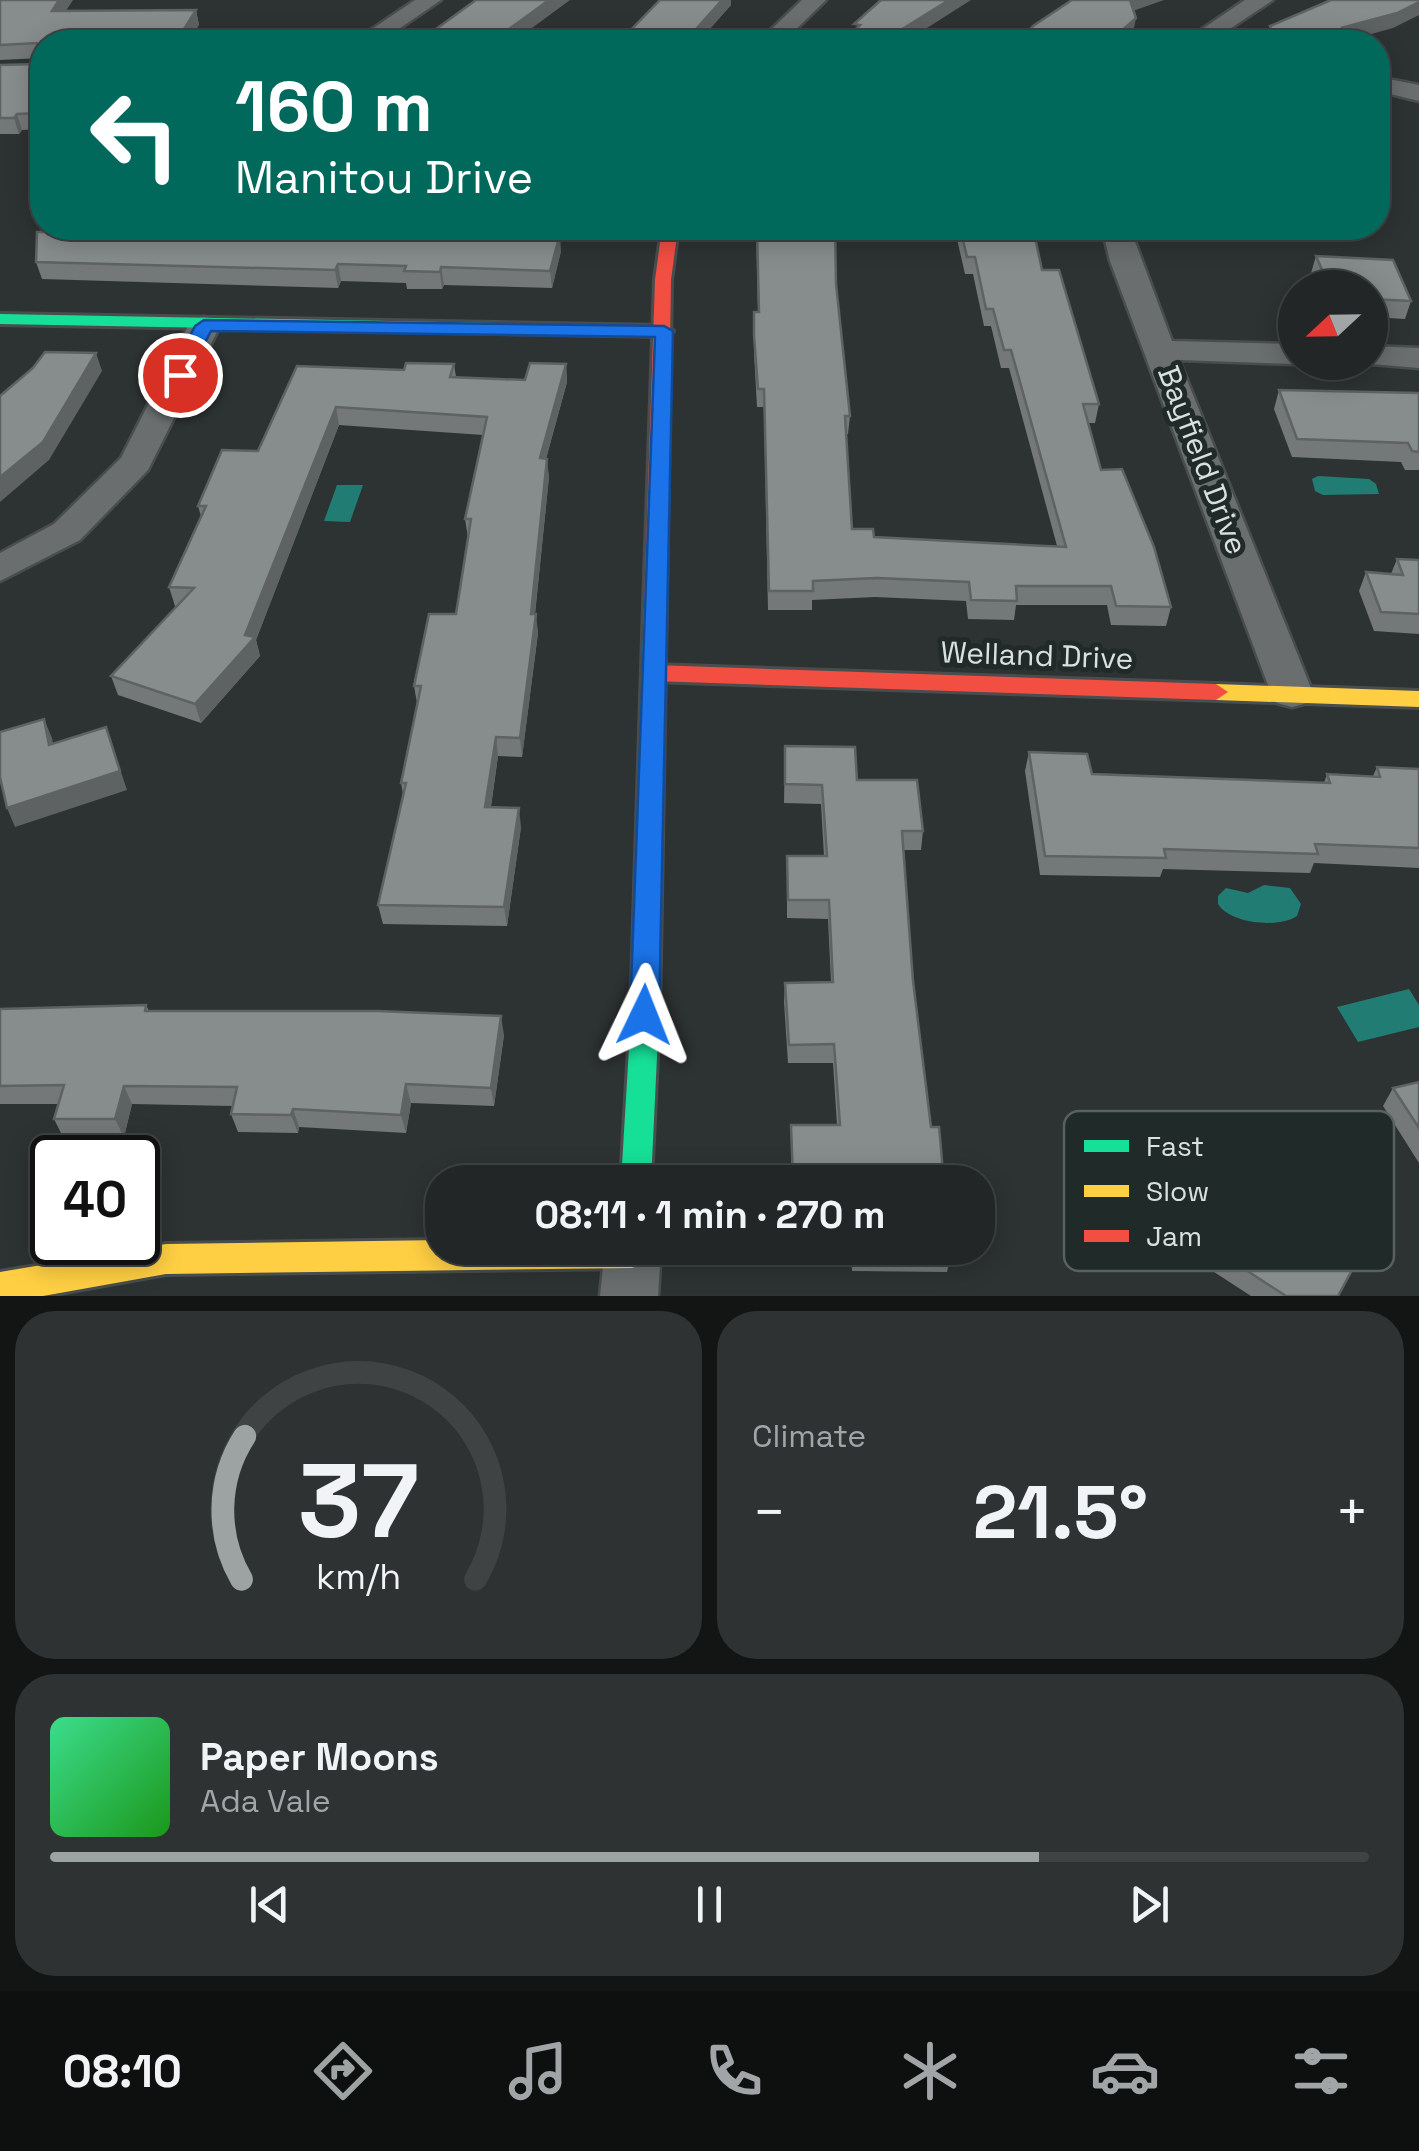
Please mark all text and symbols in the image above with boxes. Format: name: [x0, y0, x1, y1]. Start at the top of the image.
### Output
text: 160 m: [235, 62, 433, 151]
icon: left: [70, 70, 200, 200]
text: Manitou Drive: [235, 149, 533, 206]
north arrow: [1278, 270, 1388, 380]
map controls: [1278, 270, 1388, 380]
pin: [138, 333, 223, 418]
icon: arrive: [153, 348, 208, 403]
street label: Bayfield Drive: [1149, 360, 1257, 560]
street label: Welland Drive: [940, 632, 1134, 678]
position arrow: [592, 963, 696, 1067]
legend: [1064, 1111, 1394, 1271]
text: Fast: [1146, 1128, 1204, 1164]
speed limit sign: 40: [30, 1135, 160, 1265]
text: Slow: [1146, 1173, 1209, 1209]
text: 08:11 · 1 min · 270 m: [535, 1191, 885, 1239]
text: Jam: [1146, 1218, 1202, 1254]
text: Climate: [752, 1416, 866, 1456]
text: 37: [298, 1435, 419, 1567]
text: 21.5°: [973, 1464, 1148, 1560]
text: −: [752, 1477, 786, 1547]
text: +: [1335, 1477, 1369, 1547]
text: km/h: [316, 1554, 401, 1599]
text: Paper Moons: [200, 1733, 439, 1781]
text: Ada Vale: [200, 1781, 331, 1821]
icon: previous: [242, 1877, 297, 1932]
icon: pause: [682, 1877, 737, 1932]
icon: next: [1122, 1877, 1177, 1932]
icon: directions: [308, 2036, 378, 2106]
icon: music: [503, 2036, 573, 2106]
icon: phone: [699, 2036, 769, 2106]
icon: climate: [895, 2036, 965, 2106]
icon: car: [1090, 2036, 1160, 2106]
icon: filters: [1286, 2036, 1356, 2106]
text: 08:10: [63, 2043, 182, 2100]

